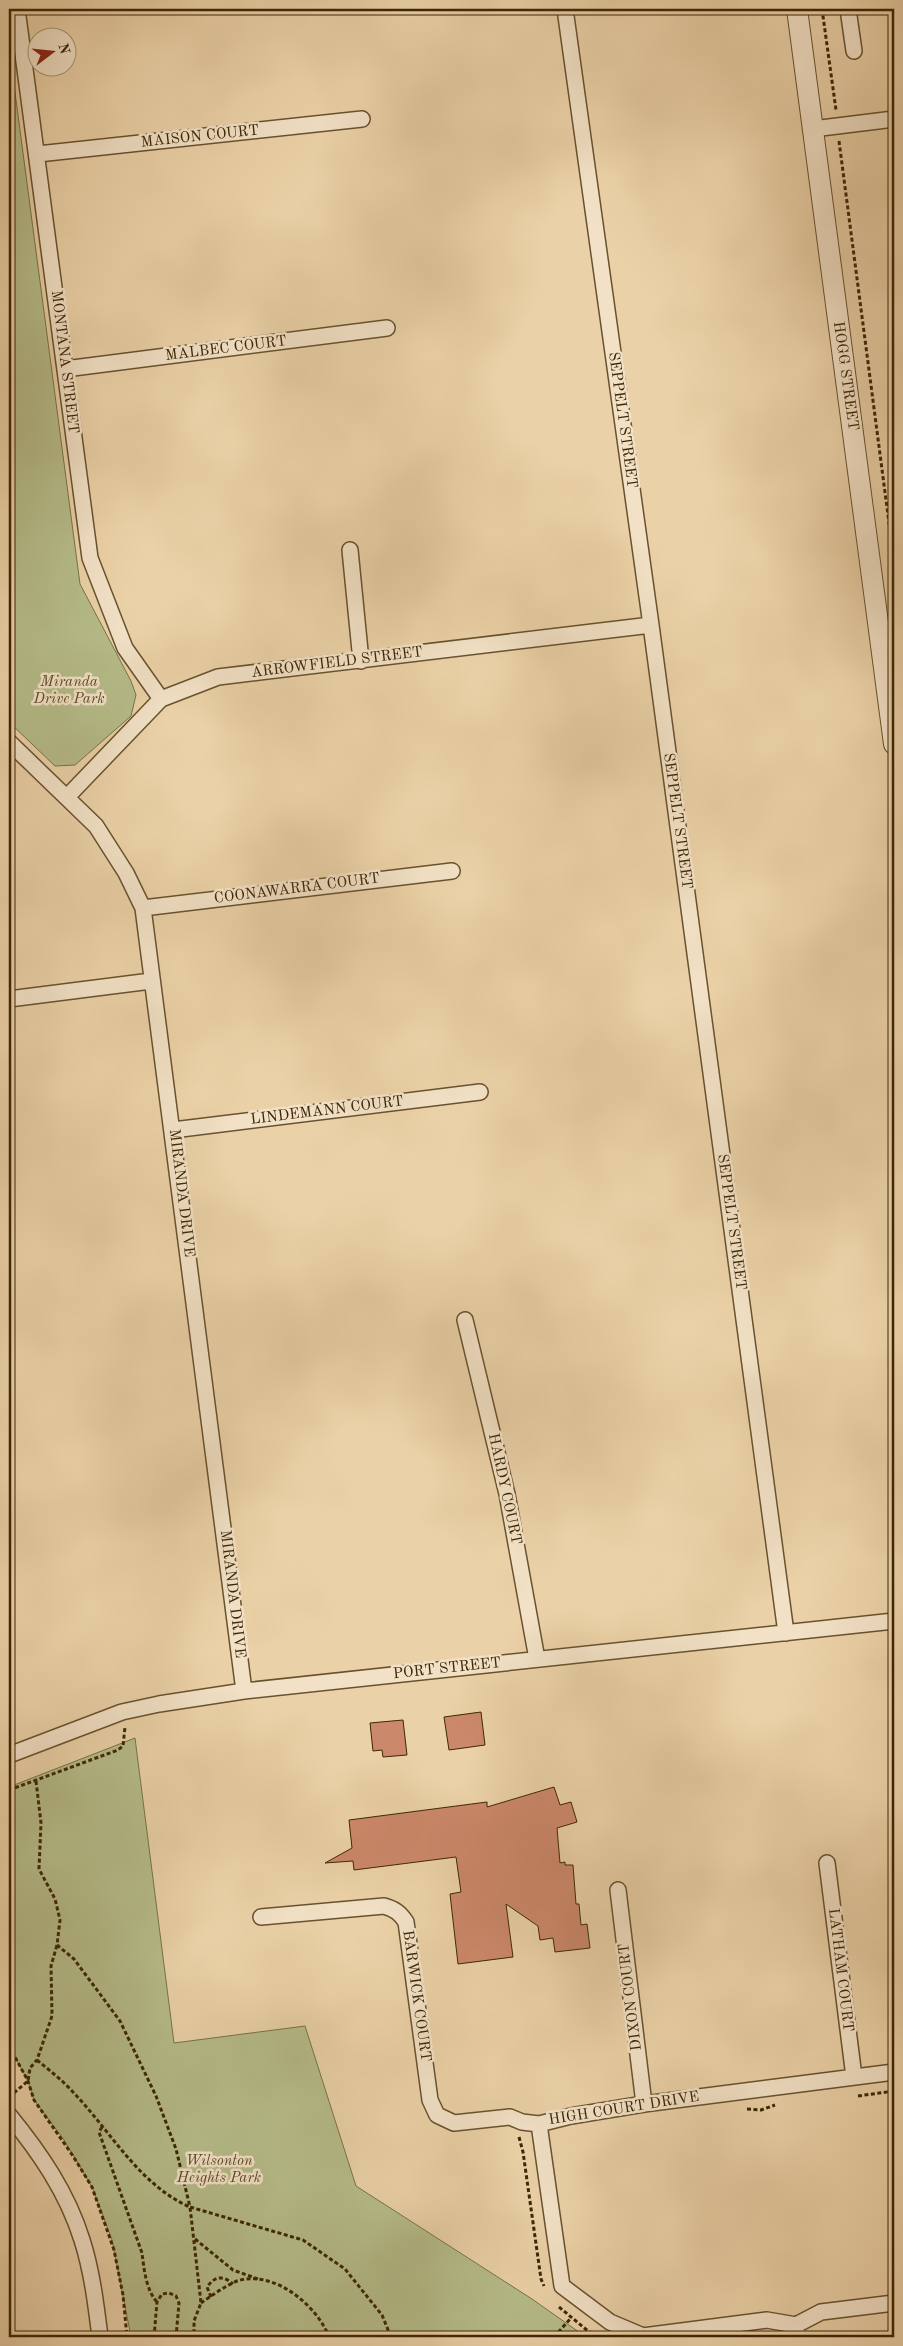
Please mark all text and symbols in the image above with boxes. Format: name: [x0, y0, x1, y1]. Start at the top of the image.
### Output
north arrow: [28, 28, 78, 78]
text: N: [55, 42, 72, 56]
street label: MAISON COURT: [140, 123, 260, 151]
street label: MONTANA STREET: [48, 289, 80, 435]
street label: HOGG STREET: [830, 320, 860, 432]
street label: MALBEC COURT: [164, 334, 288, 364]
street label: SEPPELT STREET: [605, 351, 639, 489]
street label: ARROWFIELD STREET: [250, 645, 424, 681]
park label: Miranda Drive Park: [32, 675, 105, 707]
street label: SEPPELT STREET: [660, 752, 694, 890]
street label: COONAWARRA COURT: [213, 871, 381, 907]
street label: LINDEMANN COURT: [250, 1094, 404, 1128]
street label: MIRANDA DRIVE: [166, 1128, 196, 1258]
street label: SEPPELT STREET: [714, 1153, 748, 1291]
street label: HARDY COURT: [485, 1432, 523, 1546]
street label: MIRANDA DRIVE: [217, 1529, 247, 1659]
street label: PORT STREET: [392, 1656, 502, 1682]
street label: LATHAM COURT: [825, 1907, 855, 2033]
street label: BARWICK COURT: [399, 1929, 433, 2063]
street label: DIXON COURT: [617, 1942, 645, 2052]
street label: HIGH COURT DRIVE: [548, 2090, 700, 2128]
park label: Wilsonton Heights Park: [176, 2154, 261, 2186]

